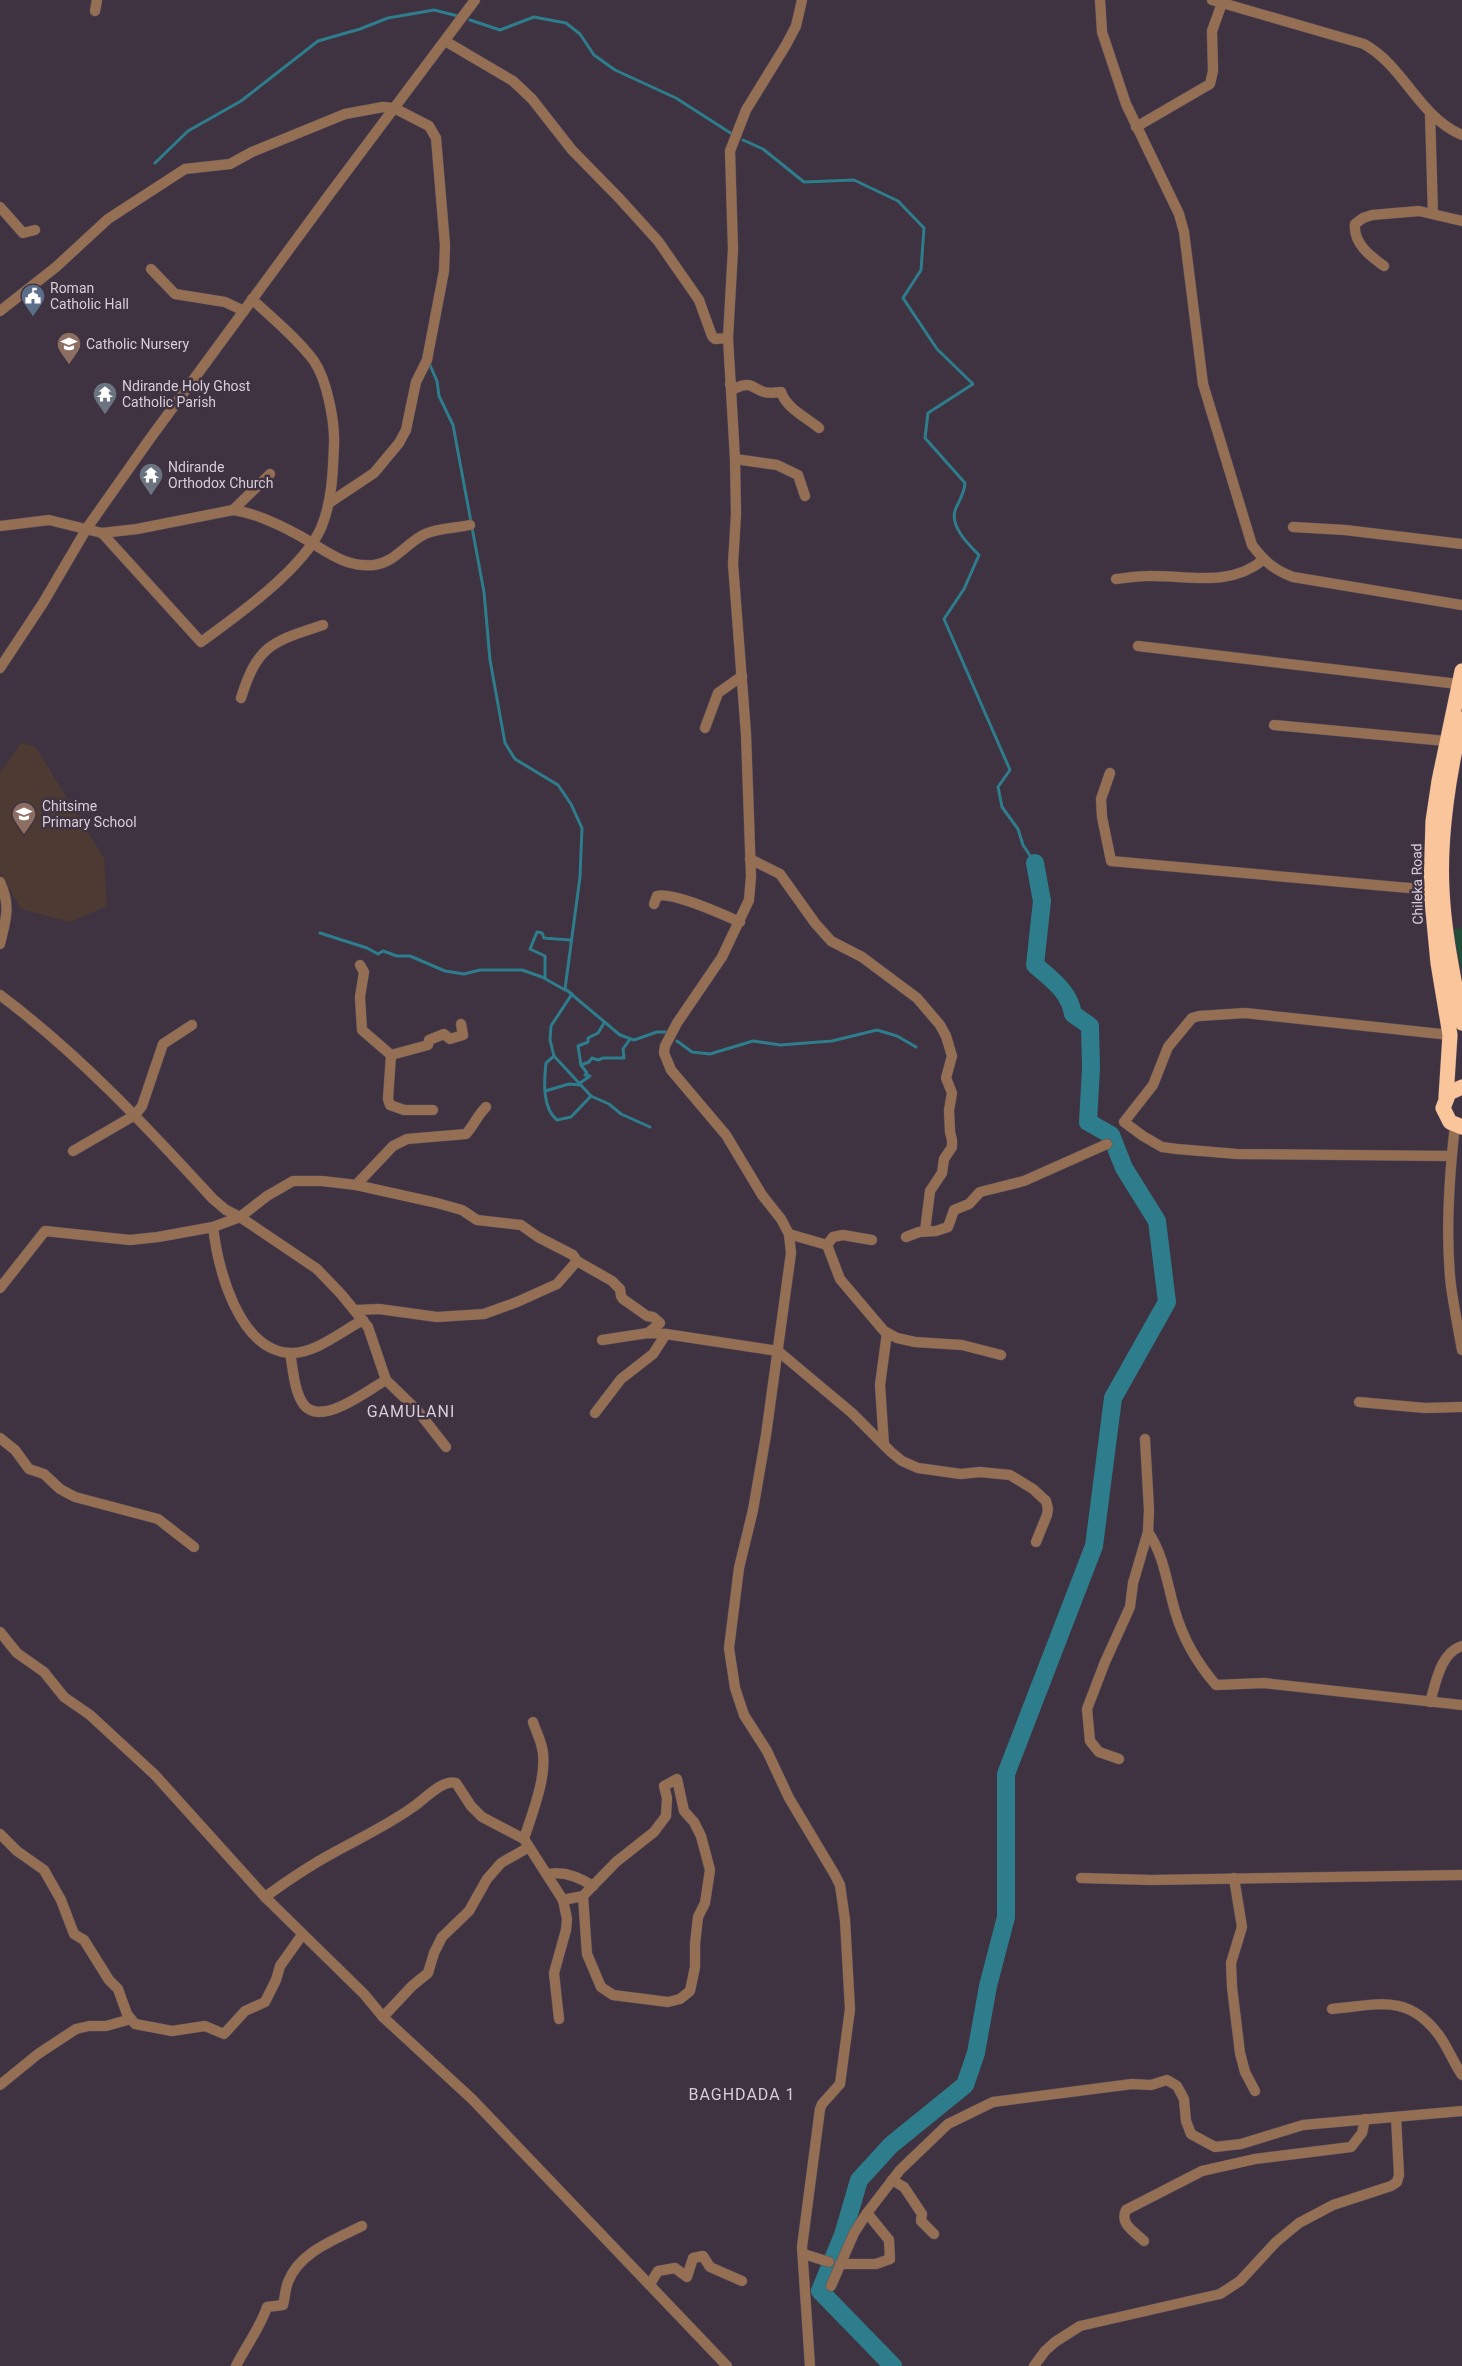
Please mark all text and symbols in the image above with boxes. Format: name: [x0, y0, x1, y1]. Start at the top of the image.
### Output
place label: Roman Catholic Hall: [50, 280, 129, 312]
public building icon: Roman Catholic Hall: [20, 283, 46, 317]
school or university icon: Catholic Nursery: [56, 331, 82, 365]
place label: Catholic Nursery: [86, 336, 190, 352]
place label: Ndirande Holy Ghost Catholic Parish: [122, 378, 251, 410]
temple icon: Ndirande Holy Ghost Catholic Parish: [92, 381, 118, 415]
place label: Ndirande Orthodox Church: [168, 459, 273, 491]
temple icon: Ndirande Orthodox Church: [138, 462, 164, 496]
place label: Chitsime Primary School: [42, 798, 137, 830]
school or university icon: Chitsime Primary School: [11, 801, 37, 835]
street label: Chileka Road: [1408, 843, 1426, 925]
district label: GAMULANI: [367, 1402, 455, 1421]
district label: BAGHDADA 1: [688, 2085, 796, 2104]

